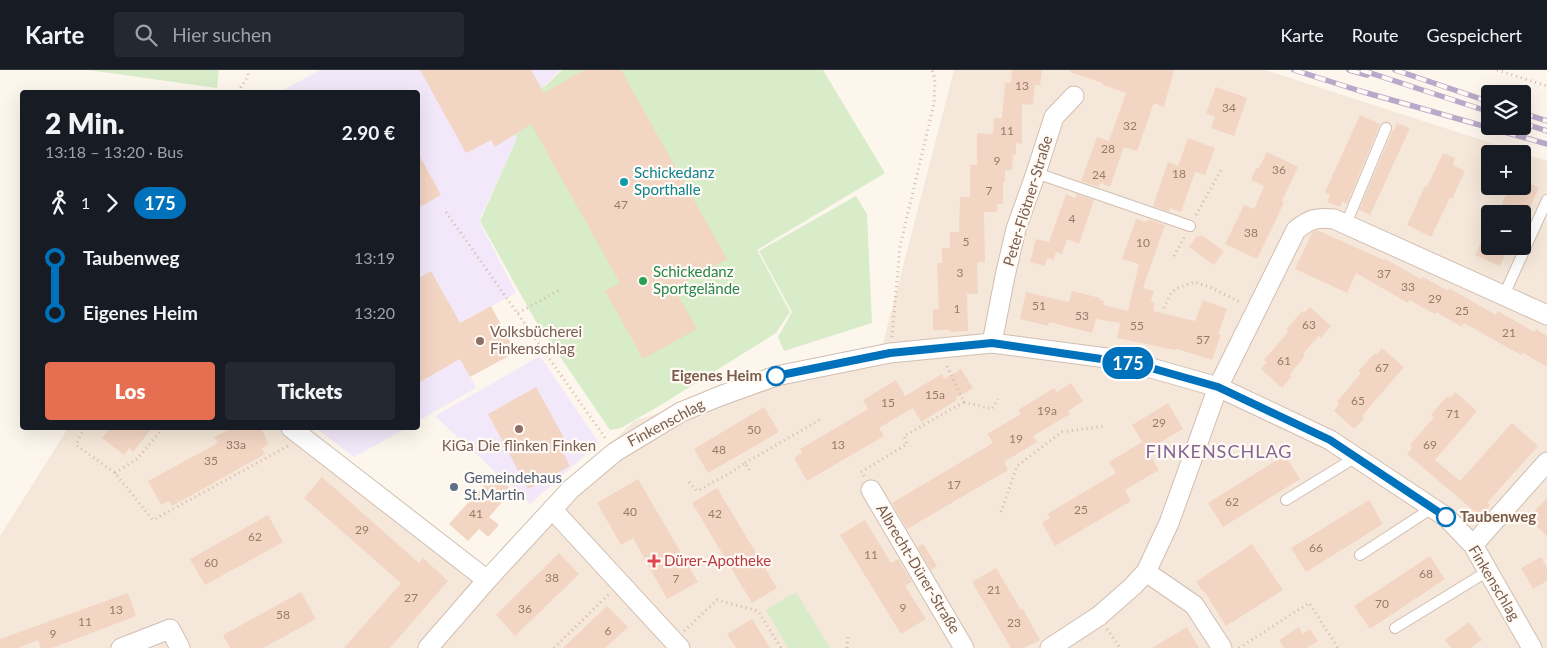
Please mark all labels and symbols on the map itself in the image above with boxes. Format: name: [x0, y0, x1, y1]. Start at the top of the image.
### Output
house number: 13: [1015, 78, 1029, 93]
house number: 34: [1222, 100, 1236, 115]
house number: 32: [1123, 118, 1137, 133]
house number: 11: [1000, 123, 1014, 138]
street label: Peter-Flötner-Straße: [999, 133, 1056, 268]
house number: 28: [1101, 141, 1115, 156]
house number: 9: [994, 153, 1001, 168]
house number: 36: [1272, 162, 1286, 177]
place label: Schickedanz Sporthalle: [634, 163, 715, 198]
house number: 18: [1172, 166, 1186, 181]
house number: 24: [1092, 167, 1106, 182]
marker: Schickedanz Sporthalle: [618, 176, 630, 188]
house number: 7: [986, 183, 993, 198]
house number: 47: [614, 197, 628, 212]
house number: 4: [1069, 211, 1076, 226]
house number: 38: [1244, 225, 1258, 240]
house number: 5: [963, 234, 970, 249]
house number: 10: [1136, 235, 1150, 250]
place label: Schickedanz Sportgelände: [653, 262, 740, 297]
house number: 3: [957, 265, 964, 280]
house number: 37: [1377, 266, 1391, 281]
marker: Schickedanz Sportgelände: [637, 275, 649, 287]
house number: 33: [1401, 279, 1415, 294]
house number: 29: [1428, 291, 1442, 306]
house number: 51: [1032, 298, 1046, 313]
house number: 1: [954, 301, 961, 316]
house number: 25: [1455, 303, 1469, 318]
house number: 53: [1075, 308, 1089, 323]
house number: 63: [1302, 317, 1316, 332]
house number: 55: [1130, 318, 1144, 333]
place label: Volksbücherei Finkenschlag: [490, 322, 582, 357]
house number: 21: [1502, 325, 1516, 340]
house number: 57: [1196, 332, 1210, 347]
marker: Volksbücherei Finkenschlag: [474, 335, 486, 347]
line badge: 175: [1099, 347, 1157, 379]
house number: 61: [1277, 353, 1291, 368]
house number: 67: [1375, 360, 1389, 375]
place label: Eigenes Heim: [671, 366, 762, 384]
marker: Eigenes Heim: [766, 366, 786, 386]
house number: 15a: [925, 387, 945, 402]
house number: 65: [1351, 393, 1365, 408]
street label: Finkenschlag: [624, 394, 707, 450]
house number: 15: [881, 395, 895, 410]
house number: 19a: [1037, 403, 1057, 418]
house number: 71: [1446, 406, 1460, 421]
house number: 29: [1152, 415, 1166, 430]
house number: 50: [747, 422, 761, 437]
marker: KiGa Die flinken Finken: [513, 423, 525, 435]
house number: 19: [1009, 431, 1023, 446]
place label: KiGa Die flinken Finken: [442, 436, 596, 454]
house number: 33a: [226, 437, 246, 452]
house number: 13: [831, 437, 845, 452]
house number: 69: [1423, 437, 1437, 452]
district label: FINKENSCHLAG: [1146, 440, 1292, 462]
house number: 48: [712, 442, 726, 457]
house number: 35: [204, 453, 218, 468]
place label: Gemeindehaus St.Martin: [464, 468, 562, 503]
house number: 17: [947, 477, 961, 492]
marker: Gemeindehaus St.Martin: [448, 481, 460, 493]
house number: 62: [1225, 494, 1239, 509]
street label: Albrecht-Dürer-Straße: [873, 501, 965, 636]
house number: 25: [1074, 502, 1088, 517]
house number: 40: [623, 504, 637, 519]
house number: 41: [469, 506, 483, 521]
house number: 42: [708, 506, 722, 521]
marker: Taubenweg: [1436, 507, 1456, 527]
place label: Taubenweg: [1460, 507, 1536, 525]
house number: 29: [355, 522, 369, 537]
house number: 62: [248, 529, 262, 544]
house number: 66: [1309, 540, 1323, 555]
street label: Finkenschlag: [1465, 542, 1524, 624]
house number: 11: [864, 547, 878, 562]
place label: Dürer-Apotheke: [664, 551, 771, 569]
house number: 60: [204, 555, 218, 570]
marker: Dürer-Apotheke: [648, 555, 660, 567]
house number: 68: [1419, 566, 1433, 581]
house number: 38: [545, 570, 559, 585]
house number: 7: [673, 571, 680, 586]
house number: 21: [987, 582, 1001, 597]
house number: 27: [404, 590, 418, 605]
house number: 70: [1375, 596, 1389, 611]
house number: 9: [900, 600, 907, 615]
house number: 36: [518, 601, 532, 616]
house number: 13: [109, 602, 123, 617]
house number: 58: [276, 607, 290, 622]
house number: 11: [78, 614, 92, 629]
house number: 23: [1007, 615, 1021, 630]
house number: 6: [605, 623, 612, 638]
house number: 9: [50, 626, 57, 641]

